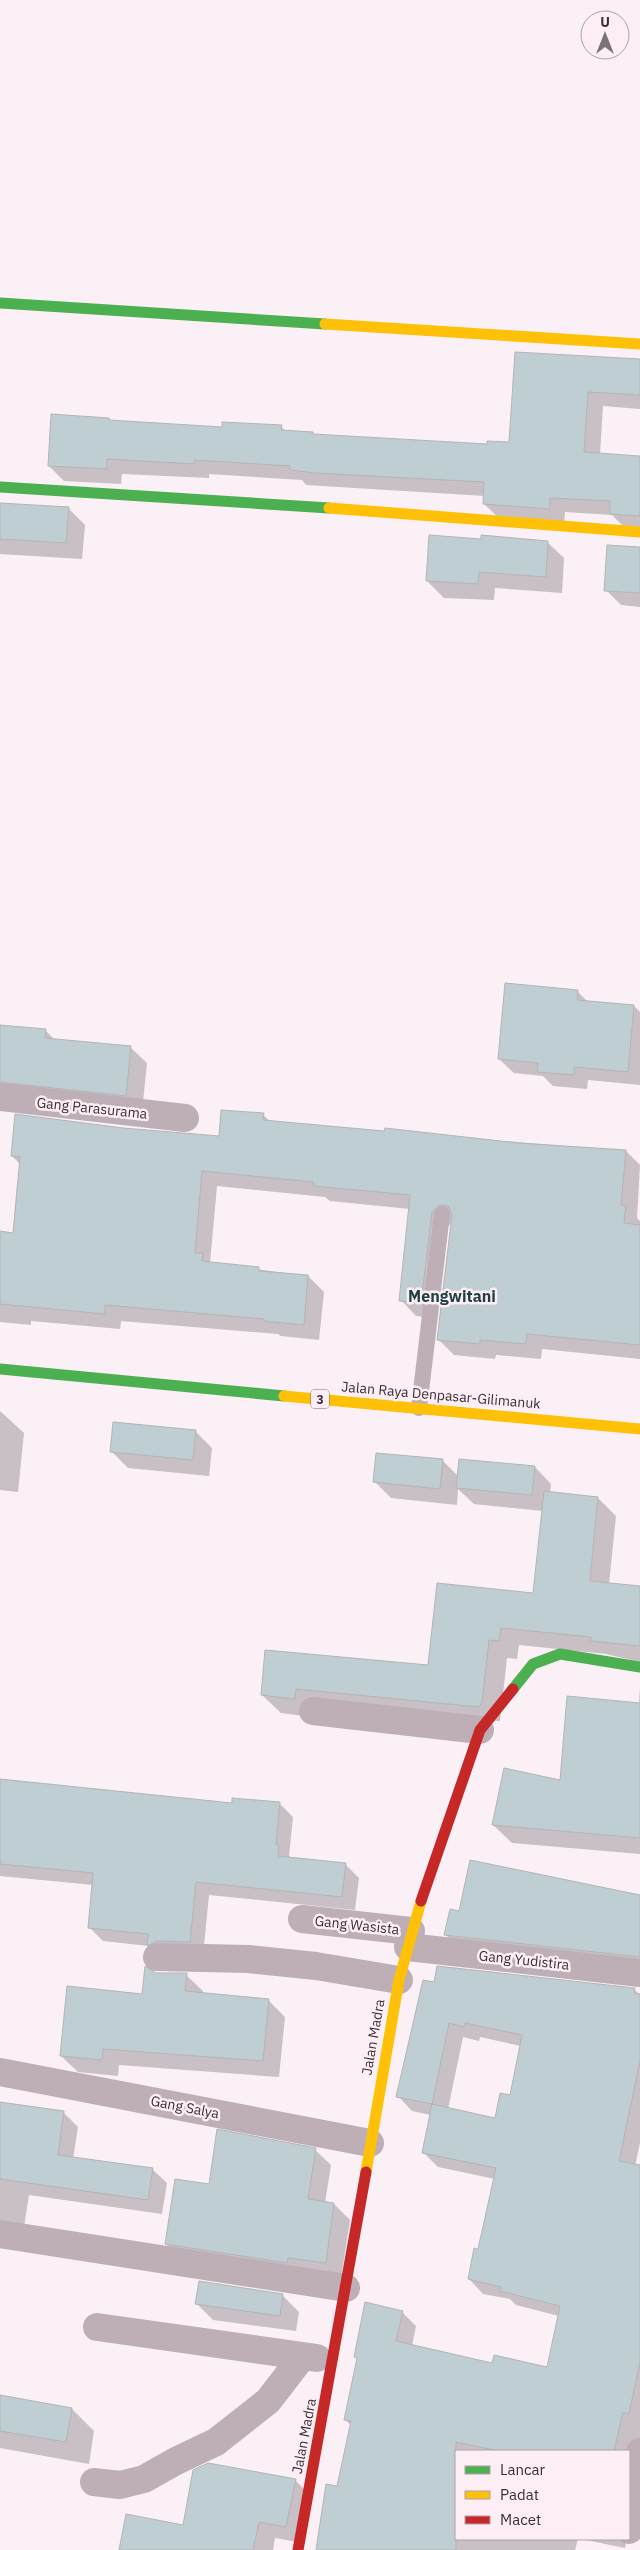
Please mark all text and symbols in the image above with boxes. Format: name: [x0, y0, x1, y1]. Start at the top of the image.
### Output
north arrow: [580, 10, 630, 60]
text: U: [600, 13, 610, 31]
street label: Gang Parasurama: [36, 1093, 149, 1123]
district label: Mengwitani: [408, 1286, 496, 1306]
street label: Jalan Raya Denpasar-Gilimanuk: [341, 1377, 542, 1413]
road number: 3: [311, 1390, 329, 1408]
street label: Gang Wasista: [314, 1912, 401, 1938]
street label: Gang Yudistira: [478, 1946, 571, 1974]
street label: Jalan Madra: [357, 1997, 389, 2076]
street label: Gang Salya: [149, 2092, 221, 2123]
street label: Jalan Madra: [288, 2396, 320, 2475]
legend: [455, 2450, 630, 2540]
text: Lancar: [500, 2460, 546, 2479]
text: Padat: [500, 2485, 539, 2504]
text: Macet: [500, 2510, 541, 2529]

